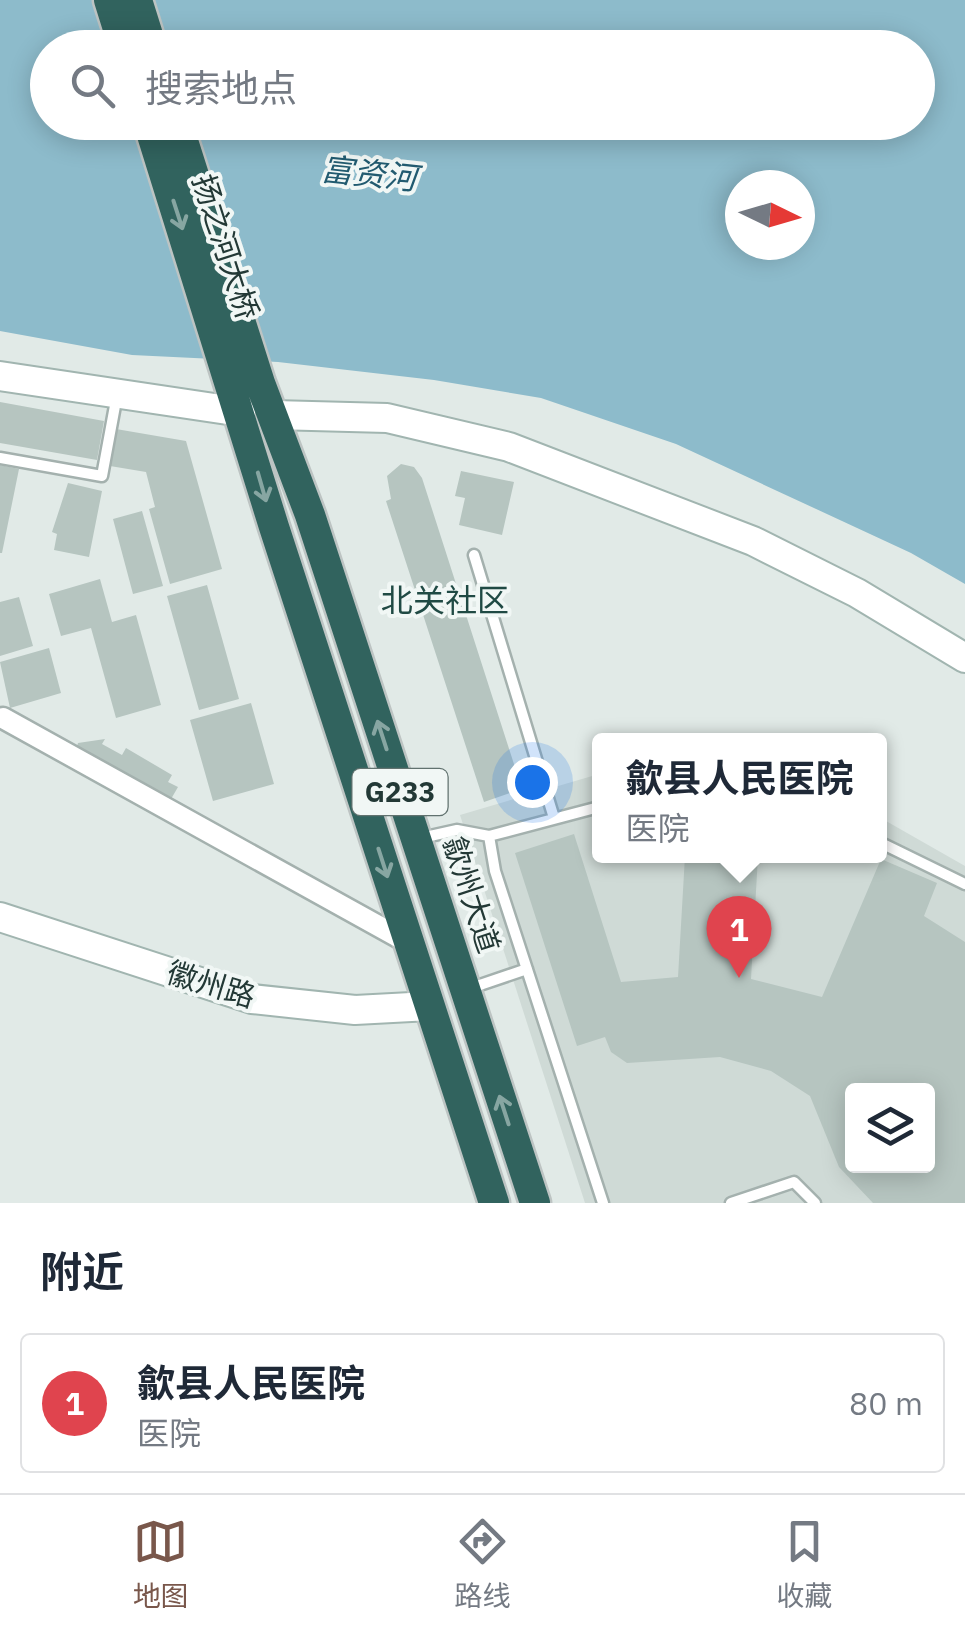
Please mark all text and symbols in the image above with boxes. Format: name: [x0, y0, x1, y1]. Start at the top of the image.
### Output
search box: [30, 30, 935, 140]
icon: search: [65, 58, 120, 113]
text: 搜索地点: [145, 63, 297, 112]
water label: 富资河: [319, 147, 425, 200]
street label: 扬之河大桥: [185, 169, 268, 324]
north arrow: [725, 170, 815, 260]
one-way arrow: [171, 199, 189, 231]
one-way arrow: [254, 471, 272, 502]
district label: 北关社区: [381, 579, 509, 621]
one-way arrow: [371, 719, 389, 751]
popup: [592, 733, 887, 863]
text: 歙县人民医院: [625, 753, 854, 802]
your location: [507, 757, 558, 808]
road number: G233: [352, 769, 448, 815]
text: 医院: [625, 807, 690, 849]
street label: 歙州大道: [435, 831, 510, 958]
one-way arrow: [375, 846, 393, 878]
pin: 1: [706, 896, 772, 978]
street label: 徽州路: [163, 952, 260, 1015]
map controls: [845, 1083, 935, 1173]
button: layers: [845, 1083, 935, 1173]
one-way arrow: [494, 1095, 512, 1127]
text: 附近: [40, 1244, 124, 1299]
text: 歙县人民医院: [137, 1358, 365, 1407]
text: 1: [65, 1382, 84, 1424]
text: 80 m: [849, 1382, 923, 1424]
text: 医院: [137, 1412, 201, 1454]
tab: 地图: [133, 1514, 189, 1614]
tab: 路线: [454, 1514, 510, 1614]
tab: 收藏: [776, 1514, 832, 1614]

